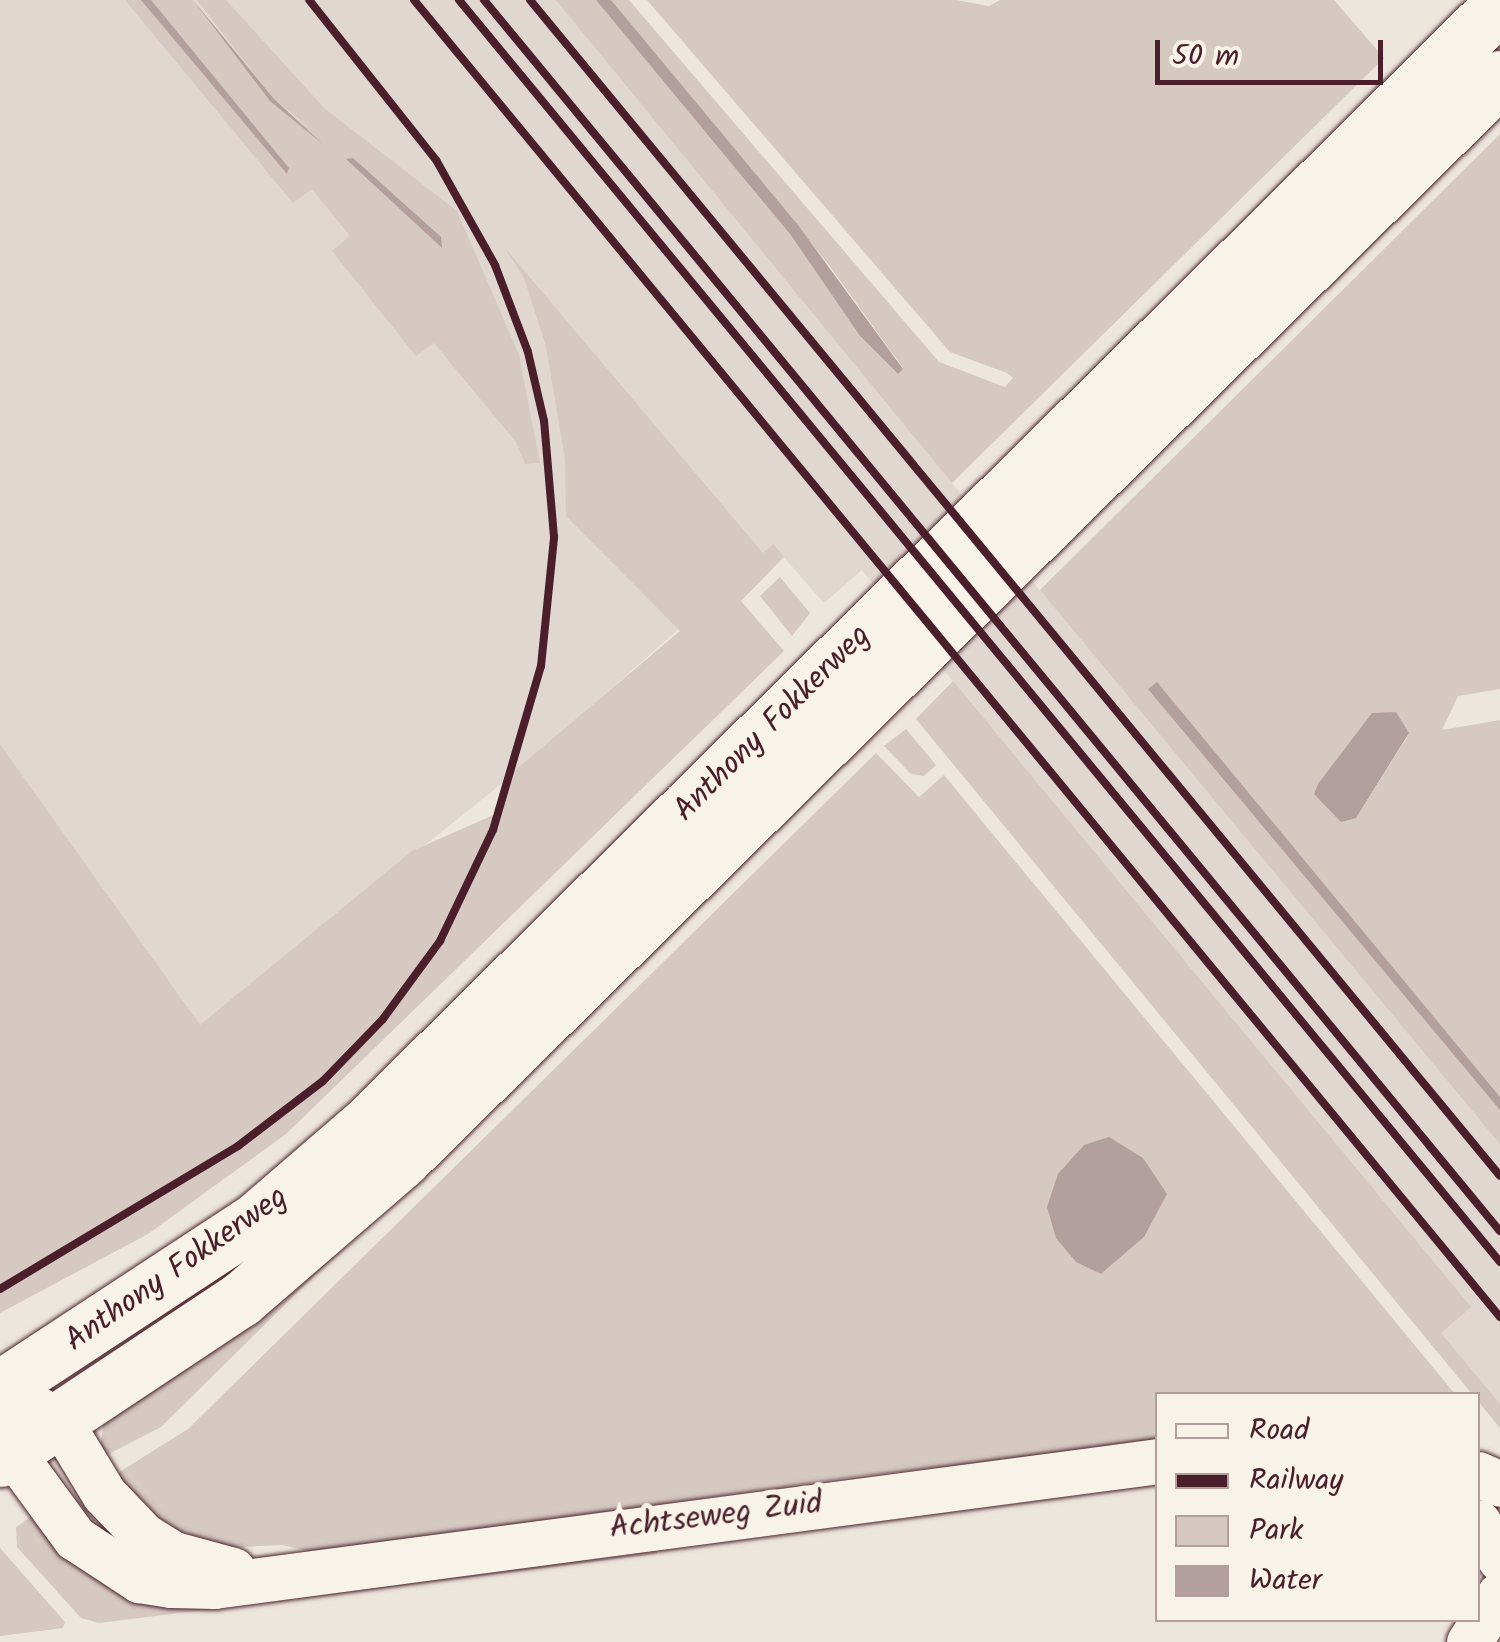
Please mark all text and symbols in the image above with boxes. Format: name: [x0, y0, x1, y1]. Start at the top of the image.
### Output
scale bar: [1160, 20, 1388, 82]
text: 50 m: [1172, 33, 1239, 81]
street label: Anthony Fokkerweg: [667, 618, 879, 830]
street label: Anthony Fokkerweg: [58, 1179, 296, 1361]
legend: [1155, 1392, 1480, 1622]
text: Road: [1249, 1407, 1309, 1455]
text: Railway: [1249, 1457, 1343, 1505]
street label: Achtseweg Zuid: [607, 1485, 825, 1549]
text: Park: [1249, 1507, 1303, 1555]
text: Water: [1249, 1557, 1322, 1605]

